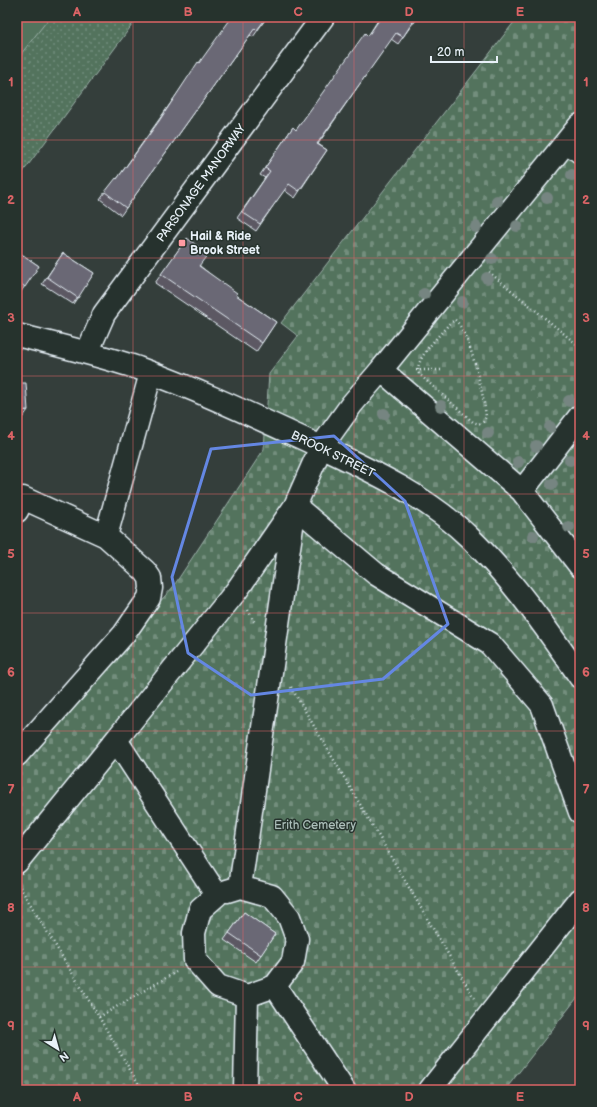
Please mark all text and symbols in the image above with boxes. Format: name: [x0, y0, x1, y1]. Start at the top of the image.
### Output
text: A: [72, 4, 81, 20]
text: B: [183, 4, 193, 20]
text: C: [293, 4, 303, 20]
text: D: [404, 4, 414, 20]
text: E: [516, 4, 525, 20]
scale bar: [431, 38, 497, 64]
text: 20 m: [437, 45, 464, 60]
text: 1: [8, 74, 14, 90]
text: 1: [583, 74, 589, 90]
street label: PARSONAGE MANORWAY: [154, 121, 250, 245]
text: 2: [7, 192, 15, 208]
text: 2: [582, 192, 590, 208]
place label: Hail & Ride Brook Street: [190, 229, 260, 258]
marker: Hail & Ride Brook Street: [177, 238, 187, 248]
text: 3: [7, 310, 15, 326]
text: 3: [582, 310, 590, 326]
text: 4: [7, 428, 15, 444]
street label: BROOK STREET: [288, 428, 378, 482]
text: 4: [582, 428, 590, 444]
text: 5: [7, 546, 15, 562]
text: 5: [582, 546, 590, 562]
text: 6: [7, 664, 15, 680]
text: 6: [582, 664, 590, 680]
text: 7: [7, 782, 15, 798]
text: 7: [582, 782, 590, 798]
park label: Erith Cemetery: [274, 818, 357, 833]
text: 8: [7, 900, 15, 916]
text: 8: [582, 900, 590, 916]
text: 9: [7, 1018, 15, 1034]
text: 9: [582, 1018, 590, 1034]
north arrow: [38, 1029, 78, 1069]
text: N: [57, 1049, 71, 1064]
text: A: [72, 1089, 81, 1105]
text: B: [183, 1089, 193, 1105]
text: C: [293, 1089, 303, 1105]
text: D: [404, 1089, 414, 1105]
text: E: [516, 1089, 525, 1105]

